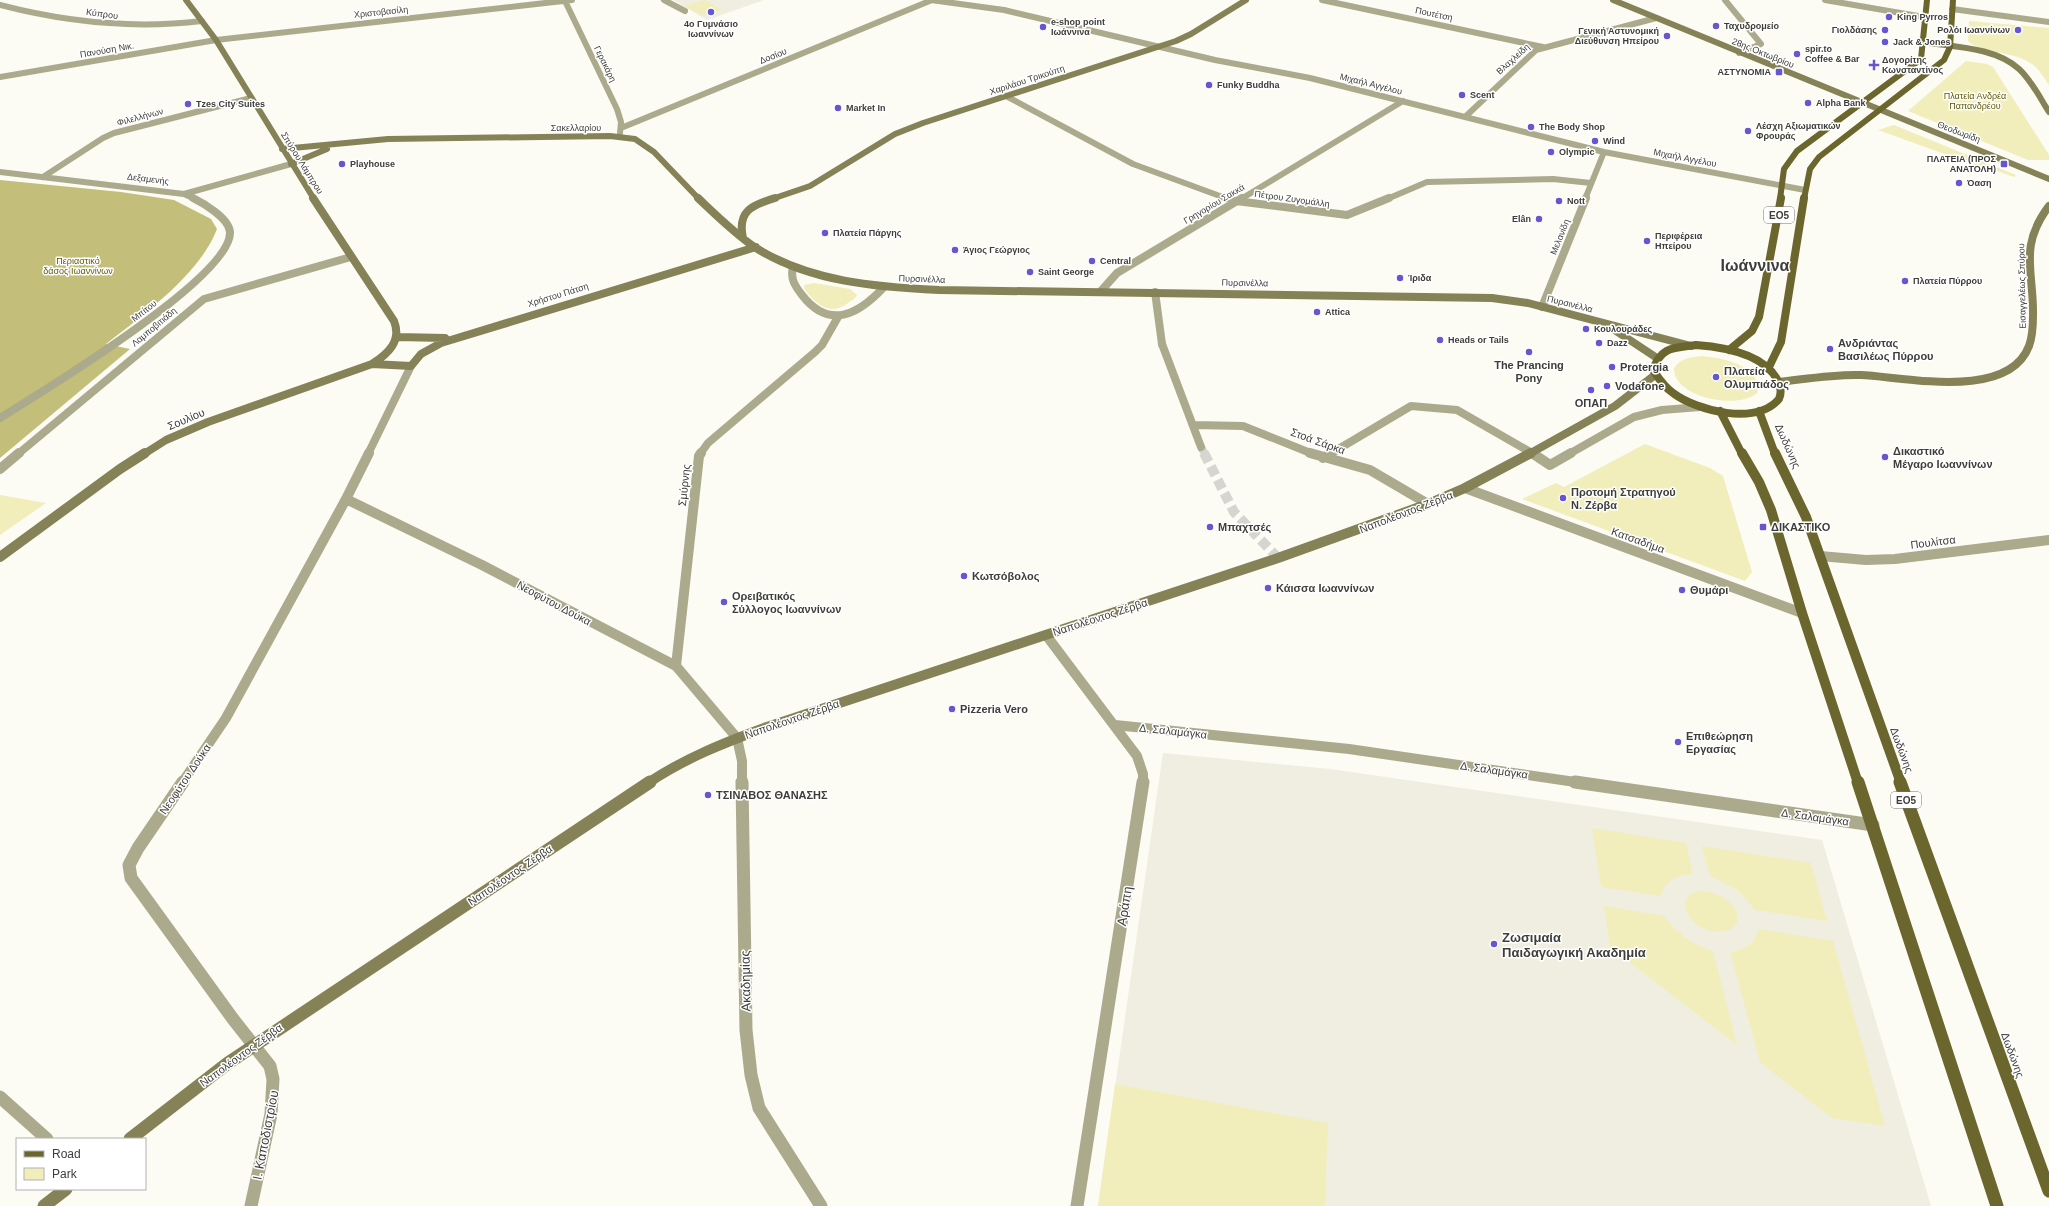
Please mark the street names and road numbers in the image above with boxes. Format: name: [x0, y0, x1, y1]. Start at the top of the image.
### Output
street label: Χριστοβασίλη: [353, 4, 409, 20]
street label: Πουτέτση: [1414, 5, 1454, 23]
street label: Κύπρου: [85, 7, 119, 21]
street label: 28ης Οκτωβρίου: [1731, 36, 1796, 70]
street label: Πανούση Νικ.: [79, 40, 135, 60]
street label: Βλαχλείδη: [1494, 42, 1532, 76]
street label: Γερακάρη: [592, 44, 618, 84]
street label: Δοσίου: [758, 46, 788, 66]
street label: Χαριλάου Τρικούπη: [988, 63, 1066, 97]
street label: Μιχαήλ Αγγέλου: [1339, 71, 1403, 97]
street label: Φιλελλήνων: [116, 106, 165, 128]
street label: Θεοδωρίδη: [1936, 119, 1982, 145]
street label: Σακελλαρίου: [551, 123, 601, 133]
street label: Σπύρου Λάμπρου: [279, 130, 325, 196]
street label: Μιχαήλ Αγγέλου: [1653, 147, 1717, 169]
street label: Δεξαμενής: [127, 171, 170, 187]
street label: Γρηγορίου Σακκά: [1182, 182, 1246, 226]
street label: Πέτρου Ζυγομάλλη: [1254, 189, 1330, 209]
road number: ΕΟ5: [1764, 207, 1794, 223]
street label: Μελανίδη: [1548, 218, 1572, 256]
street label: Εισαγγελέως Σπύρου: [2016, 243, 2028, 329]
street label: Πυρσινέλλα: [898, 273, 946, 285]
street label: Πυρσινέλλα: [1222, 278, 1268, 288]
street label: Χρήστου Πάτση: [526, 281, 590, 309]
street label: Πυρσινέλλα: [1546, 294, 1594, 314]
street label: Μπίτου: [129, 298, 159, 324]
street label: Λαμποβιτιάδη: [130, 305, 178, 349]
street label: Σουλίου: [166, 406, 206, 432]
street label: Δωδώνης: [1773, 422, 1803, 470]
street label: Στοά Σάρκα: [1289, 426, 1347, 457]
street label: Σμύρνης: [676, 463, 692, 507]
street label: Ναπολέοντος Ζέρβα: [1358, 488, 1455, 535]
street label: Κατσαδήμα: [1610, 525, 1667, 555]
street label: Πουλίτσα: [1910, 533, 1957, 551]
street label: Νεοφύτου Δούκα: [515, 578, 594, 628]
street label: Ναπολέοντος Ζέρβα: [1051, 596, 1149, 638]
street label: Ναπολέοντος Ζέρβα: [743, 697, 841, 741]
street label: Δ. Σαλαμάγκα: [1138, 721, 1208, 741]
street label: Δωδώνης: [1888, 726, 1916, 774]
street label: Νεοφύτου Δούκα: [157, 741, 213, 816]
street label: Δ. Σαλαμάγκα: [1459, 759, 1529, 781]
road number: ΕΟ5: [1891, 792, 1921, 808]
street label: Δ. Σαλαμάγκα: [1780, 806, 1850, 828]
street label: Ναπολέοντος Ζέρβα: [466, 842, 555, 908]
street label: Αράπη: [1114, 885, 1135, 927]
street label: Ακαδημίας: [737, 950, 754, 1012]
street label: Ναπολέοντος Ζέρβα: [197, 1021, 285, 1089]
street label: Δωδώνης: [1999, 1031, 2027, 1079]
street label: Ι. Καποδιστρίου: [249, 1089, 282, 1181]

